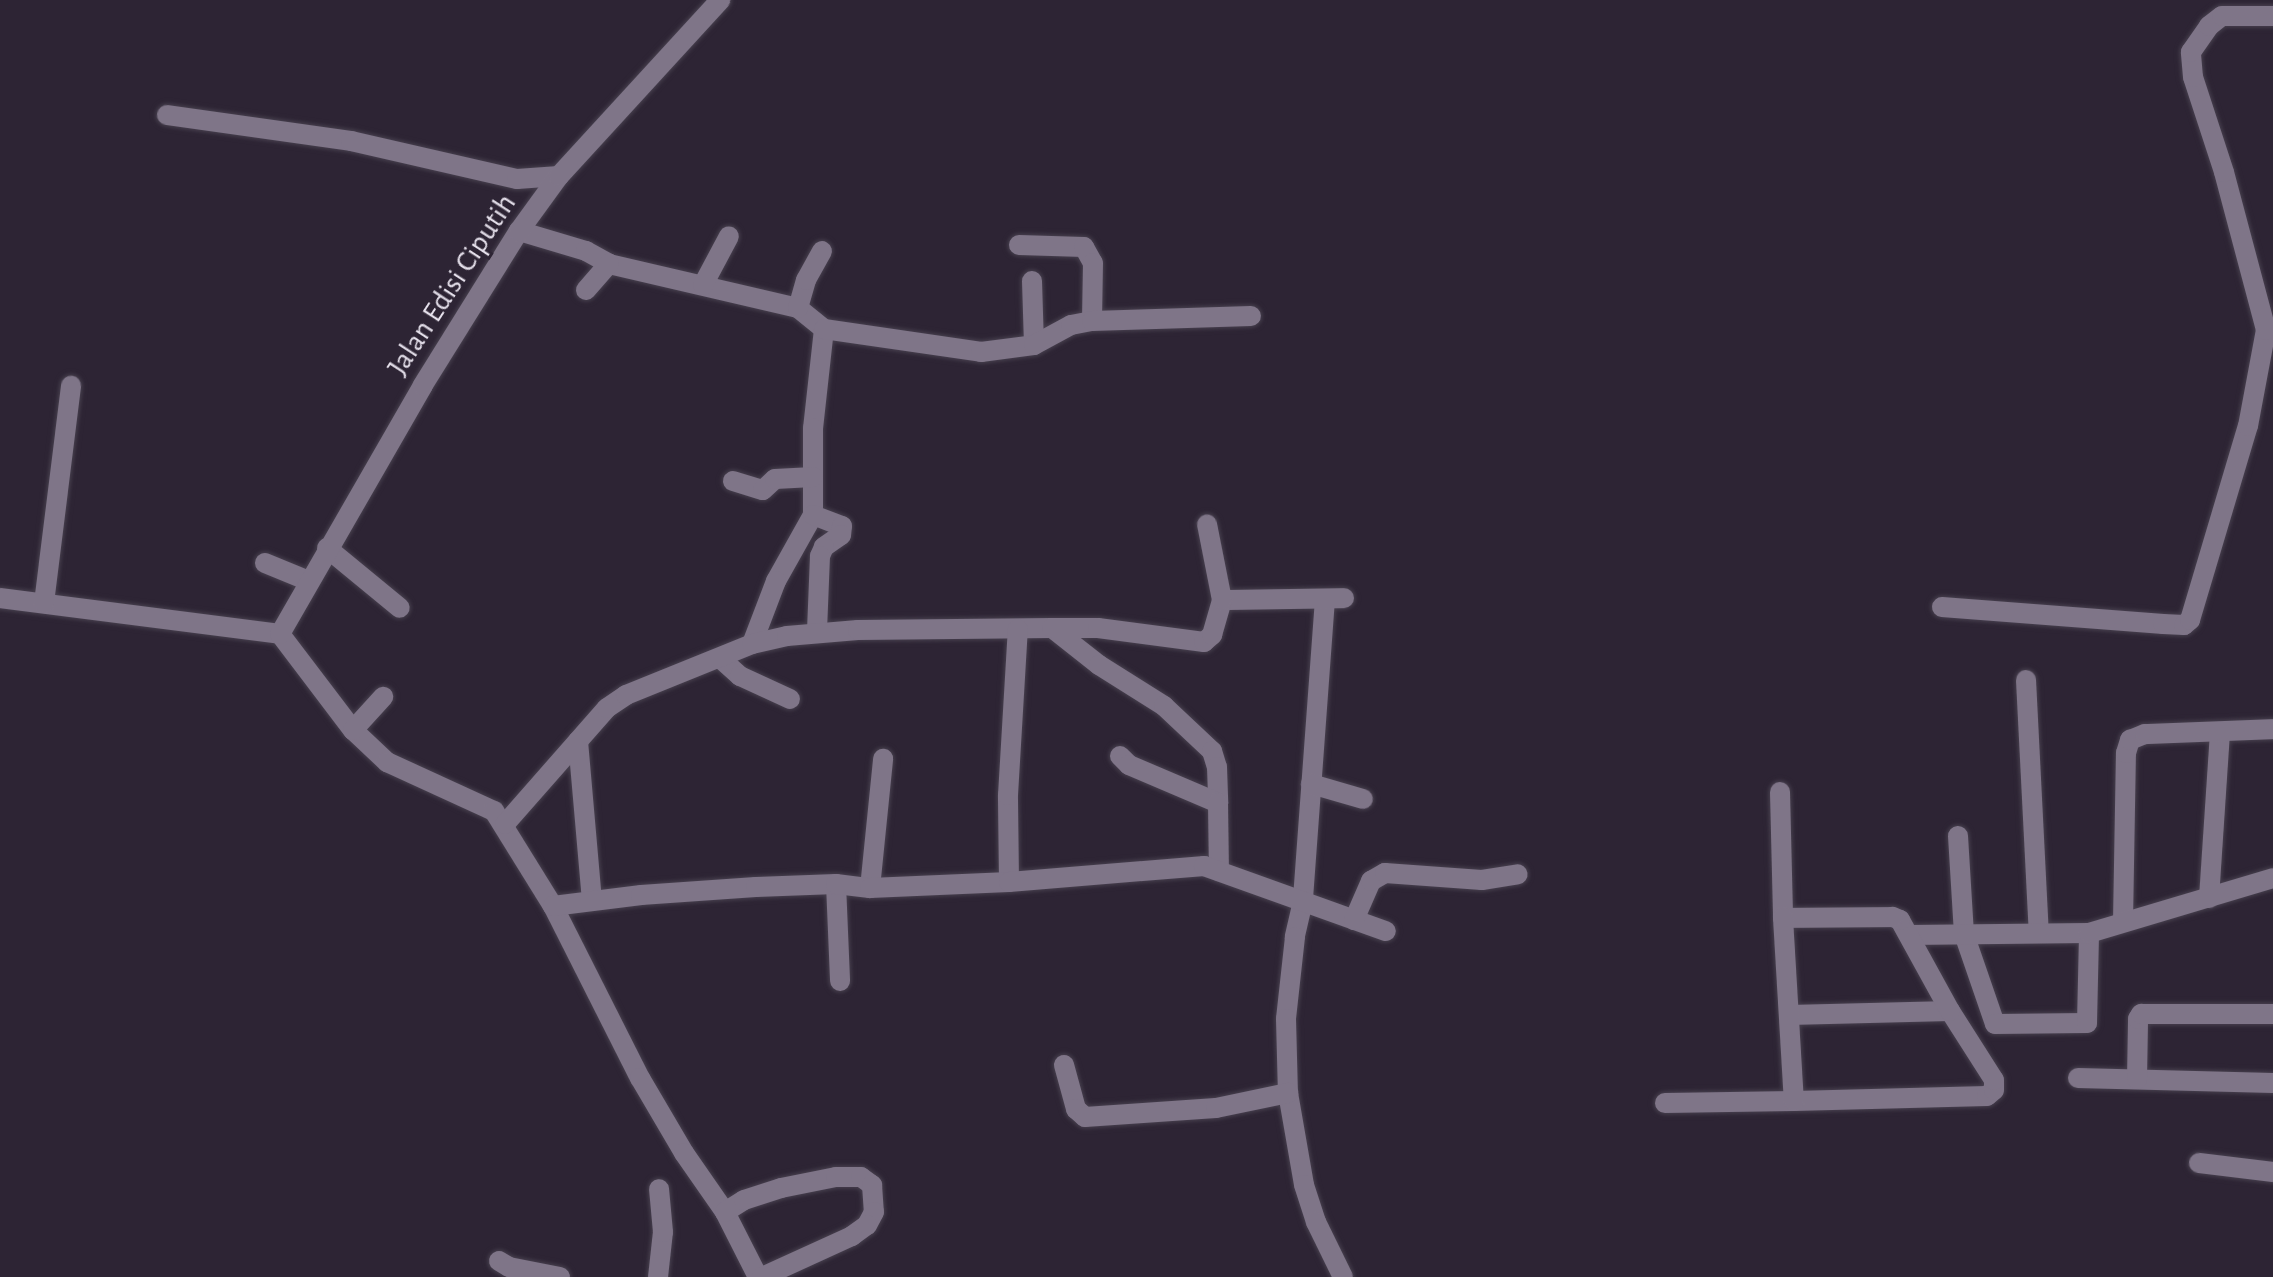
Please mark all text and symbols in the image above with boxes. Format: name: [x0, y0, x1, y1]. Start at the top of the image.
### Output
street label: Jalan Edisi Ciputih: [380, 187, 524, 383]

